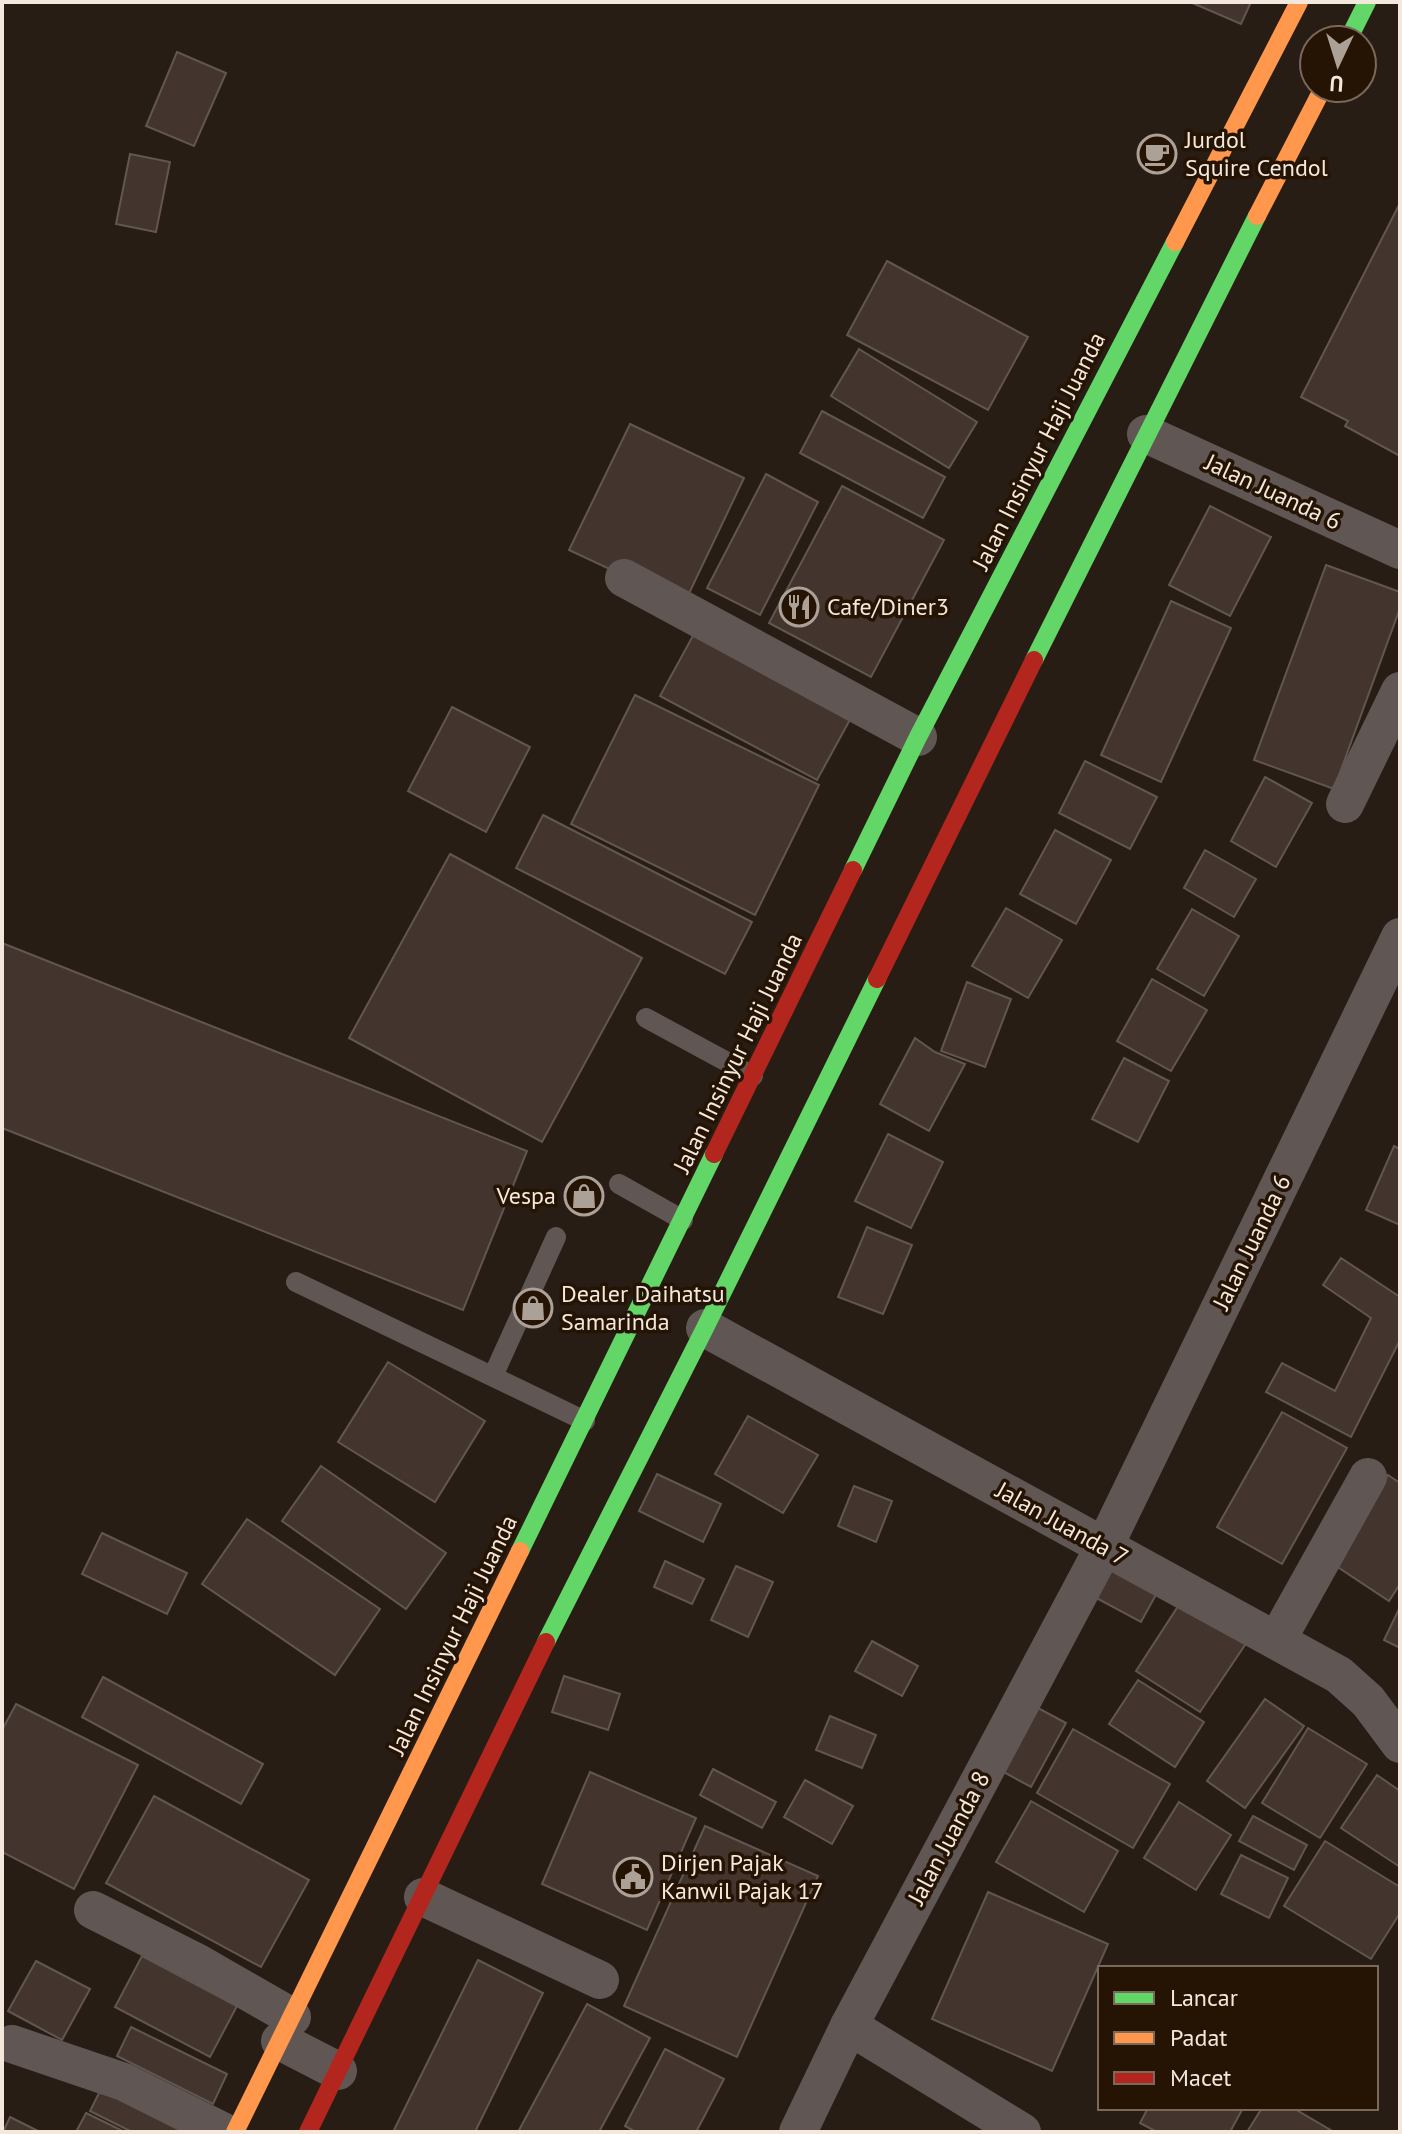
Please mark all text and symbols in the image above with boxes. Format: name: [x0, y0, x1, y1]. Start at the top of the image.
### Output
north arrow: [1298, 24, 1378, 104]
text: U: [1329, 70, 1344, 98]
place label: Jurdol Squire Cendol: [1184, 124, 1328, 183]
cafe icon: Jurdol Squire Cendol: [1136, 133, 1178, 175]
street label: Jalan Insinyur Haji Juanda: [965, 327, 1112, 576]
street label: Jalan Juanda 6: [1199, 446, 1346, 537]
restaurant icon: Cafe/Diner3: [778, 586, 820, 628]
place label: Cafe/Diner3: [827, 591, 949, 622]
street label: Jalan Insinyur Haji Juanda: [666, 928, 809, 1179]
street label: Jalan Juanda 6: [1205, 1169, 1298, 1315]
shop icon: Vespa: [563, 1175, 605, 1217]
place label: Vespa: [496, 1180, 556, 1211]
place label: Dealer Daihatsu Samarinda: [561, 1278, 725, 1337]
shop icon: Dealer Daihatsu Samarinda: [512, 1287, 554, 1329]
street label: Jalan Juanda 7: [990, 1474, 1134, 1573]
street label: Jalan Insinyur Haji Juanda: [381, 1510, 524, 1761]
street label: Jalan Juanda 8: [900, 1766, 997, 1911]
place label: Dirjen Pajak Kanwil Pajak 17: [661, 1847, 824, 1906]
public building icon: Dirjen Pajak Kanwil Pajak 17: [612, 1856, 654, 1898]
legend: [1098, 1966, 1378, 2110]
text: Lancar: [1170, 1982, 1238, 2013]
text: Padat: [1170, 2022, 1227, 2053]
text: Macet: [1170, 2062, 1232, 2093]

